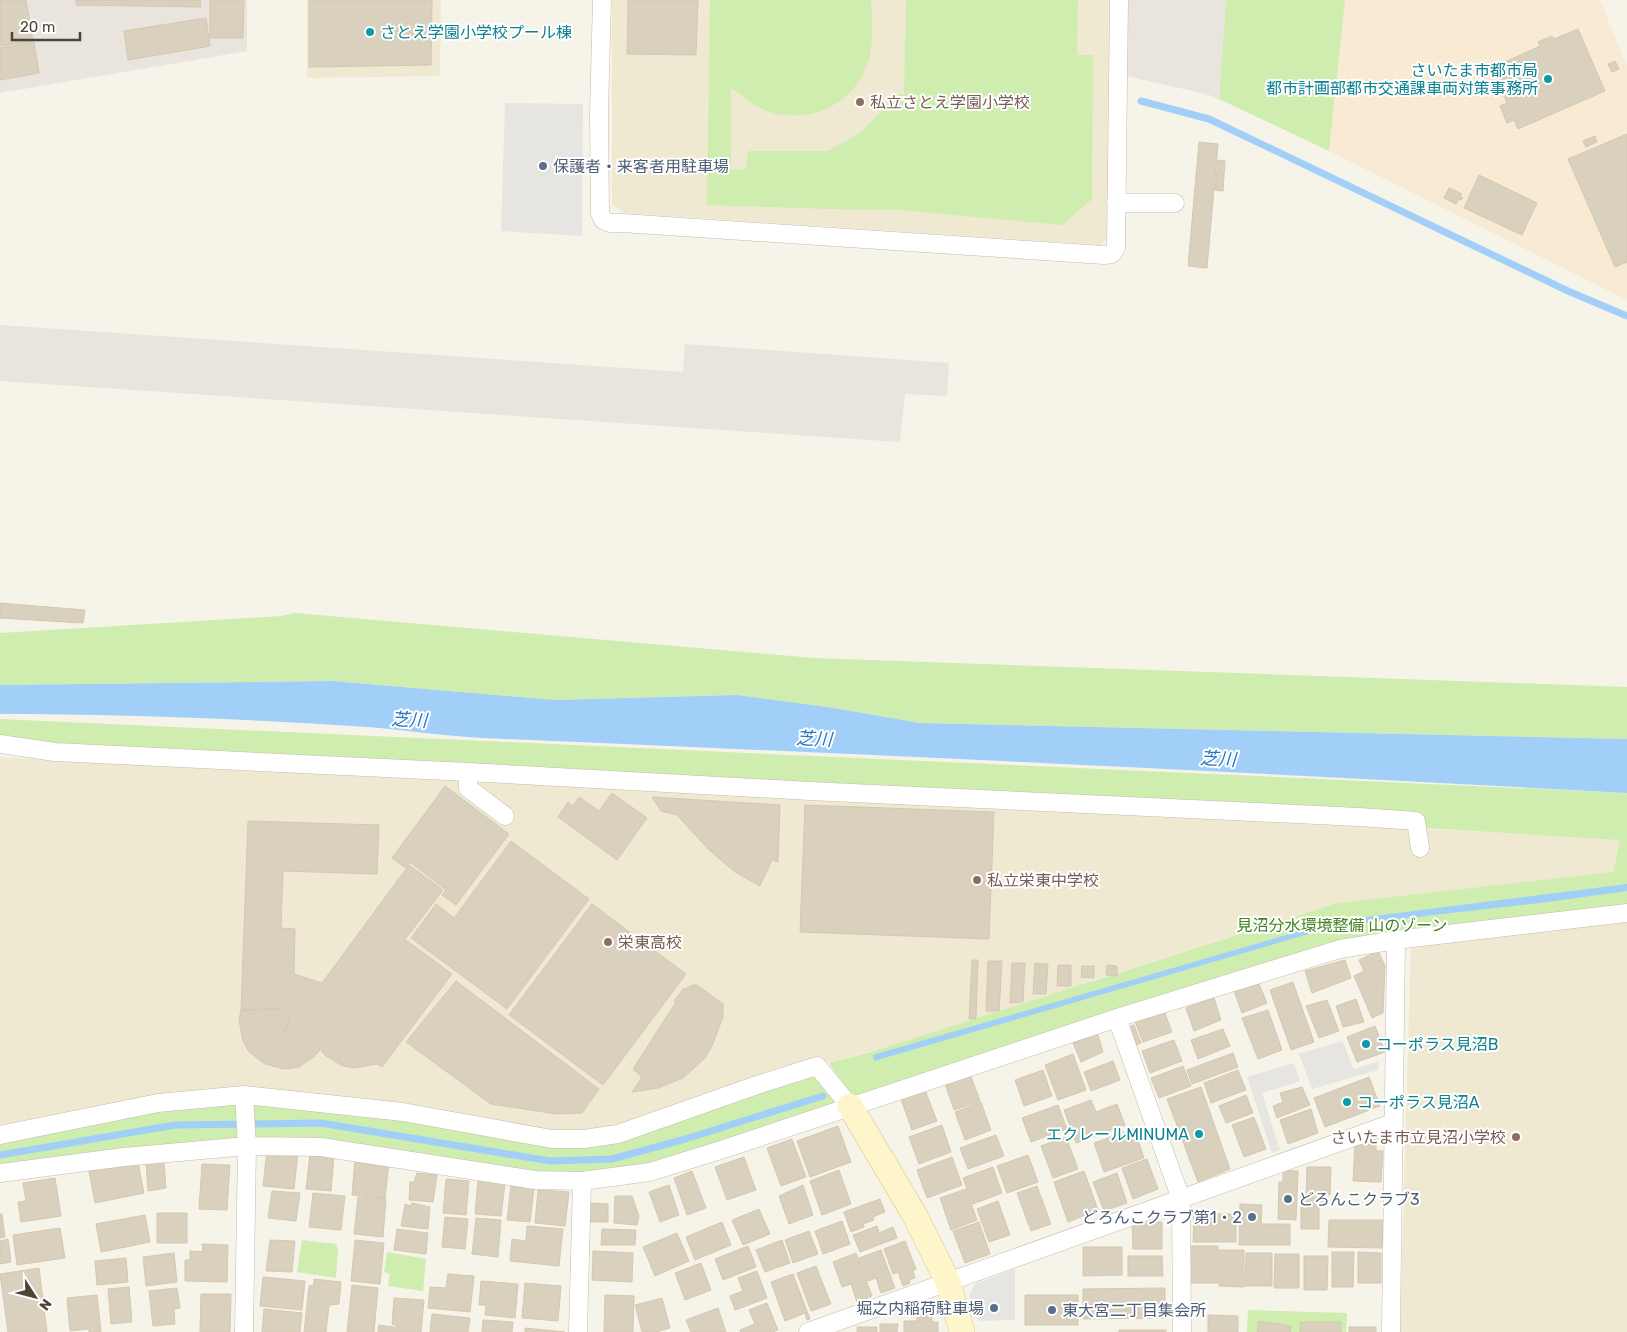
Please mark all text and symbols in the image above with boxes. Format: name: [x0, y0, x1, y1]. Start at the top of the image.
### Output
scale bar: [12, 10, 80, 42]
text: 20 m: [20, 18, 55, 36]
place label: さとえ学園小学校プール棟: [380, 23, 572, 42]
marker: さとえ学園小学校プール棟: [364, 26, 376, 38]
place label: さいたま市都市局 都市計画部都市交通課車両対策事務所: [1266, 61, 1538, 98]
marker: さいたま市都市局 都市計画部都市交通課車両対策事務所: [1542, 73, 1554, 85]
place label: 私立さとえ学園小学校: [870, 93, 1030, 112]
marker: 私立さとえ学園小学校: [854, 96, 866, 108]
place label: 保護者・来客者用駐車場: [553, 157, 729, 176]
marker: 保護者・来客者用駐車場: [537, 160, 549, 172]
water label: 芝川: [390, 708, 430, 732]
water label: 芝川: [795, 727, 835, 751]
water label: 芝川: [1199, 747, 1239, 771]
place label: 私立栄東中学校: [987, 871, 1099, 890]
marker: 私立栄東中学校: [971, 874, 983, 886]
park label: 見沼分水環境整備 山のゾーン: [1236, 916, 1448, 935]
place label: 栄東高校: [618, 933, 682, 952]
marker: 栄東高校: [602, 936, 614, 948]
place label: コーポラス見沼B: [1376, 1035, 1498, 1054]
marker: コーポラス見沼B: [1360, 1038, 1372, 1050]
place label: コーポラス見沼A: [1357, 1093, 1480, 1112]
marker: コーポラス見沼A: [1341, 1096, 1353, 1108]
place label: エクレールMINUMA: [1046, 1125, 1189, 1144]
marker: エクレールMINUMA: [1193, 1128, 1205, 1140]
place label: さいたま市立見沼小学校: [1330, 1128, 1506, 1147]
marker: さいたま市立見沼小学校: [1510, 1131, 1522, 1143]
place label: どろんこクラブ3: [1298, 1190, 1420, 1209]
marker: どろんこクラブ3: [1282, 1193, 1294, 1205]
place label: どろんこクラブ第1・2: [1082, 1208, 1242, 1227]
marker: どろんこクラブ第1・2: [1246, 1211, 1258, 1223]
north arrow: [10, 1272, 60, 1322]
text: N: [35, 1295, 55, 1313]
place label: 堀之内稲荷駐車場: [856, 1299, 984, 1318]
place label: 東大宮二丁目集会所: [1062, 1301, 1206, 1320]
marker: 堀之内稲荷駐車場: [988, 1302, 1000, 1314]
marker: 東大宮二丁目集会所: [1046, 1304, 1058, 1316]

